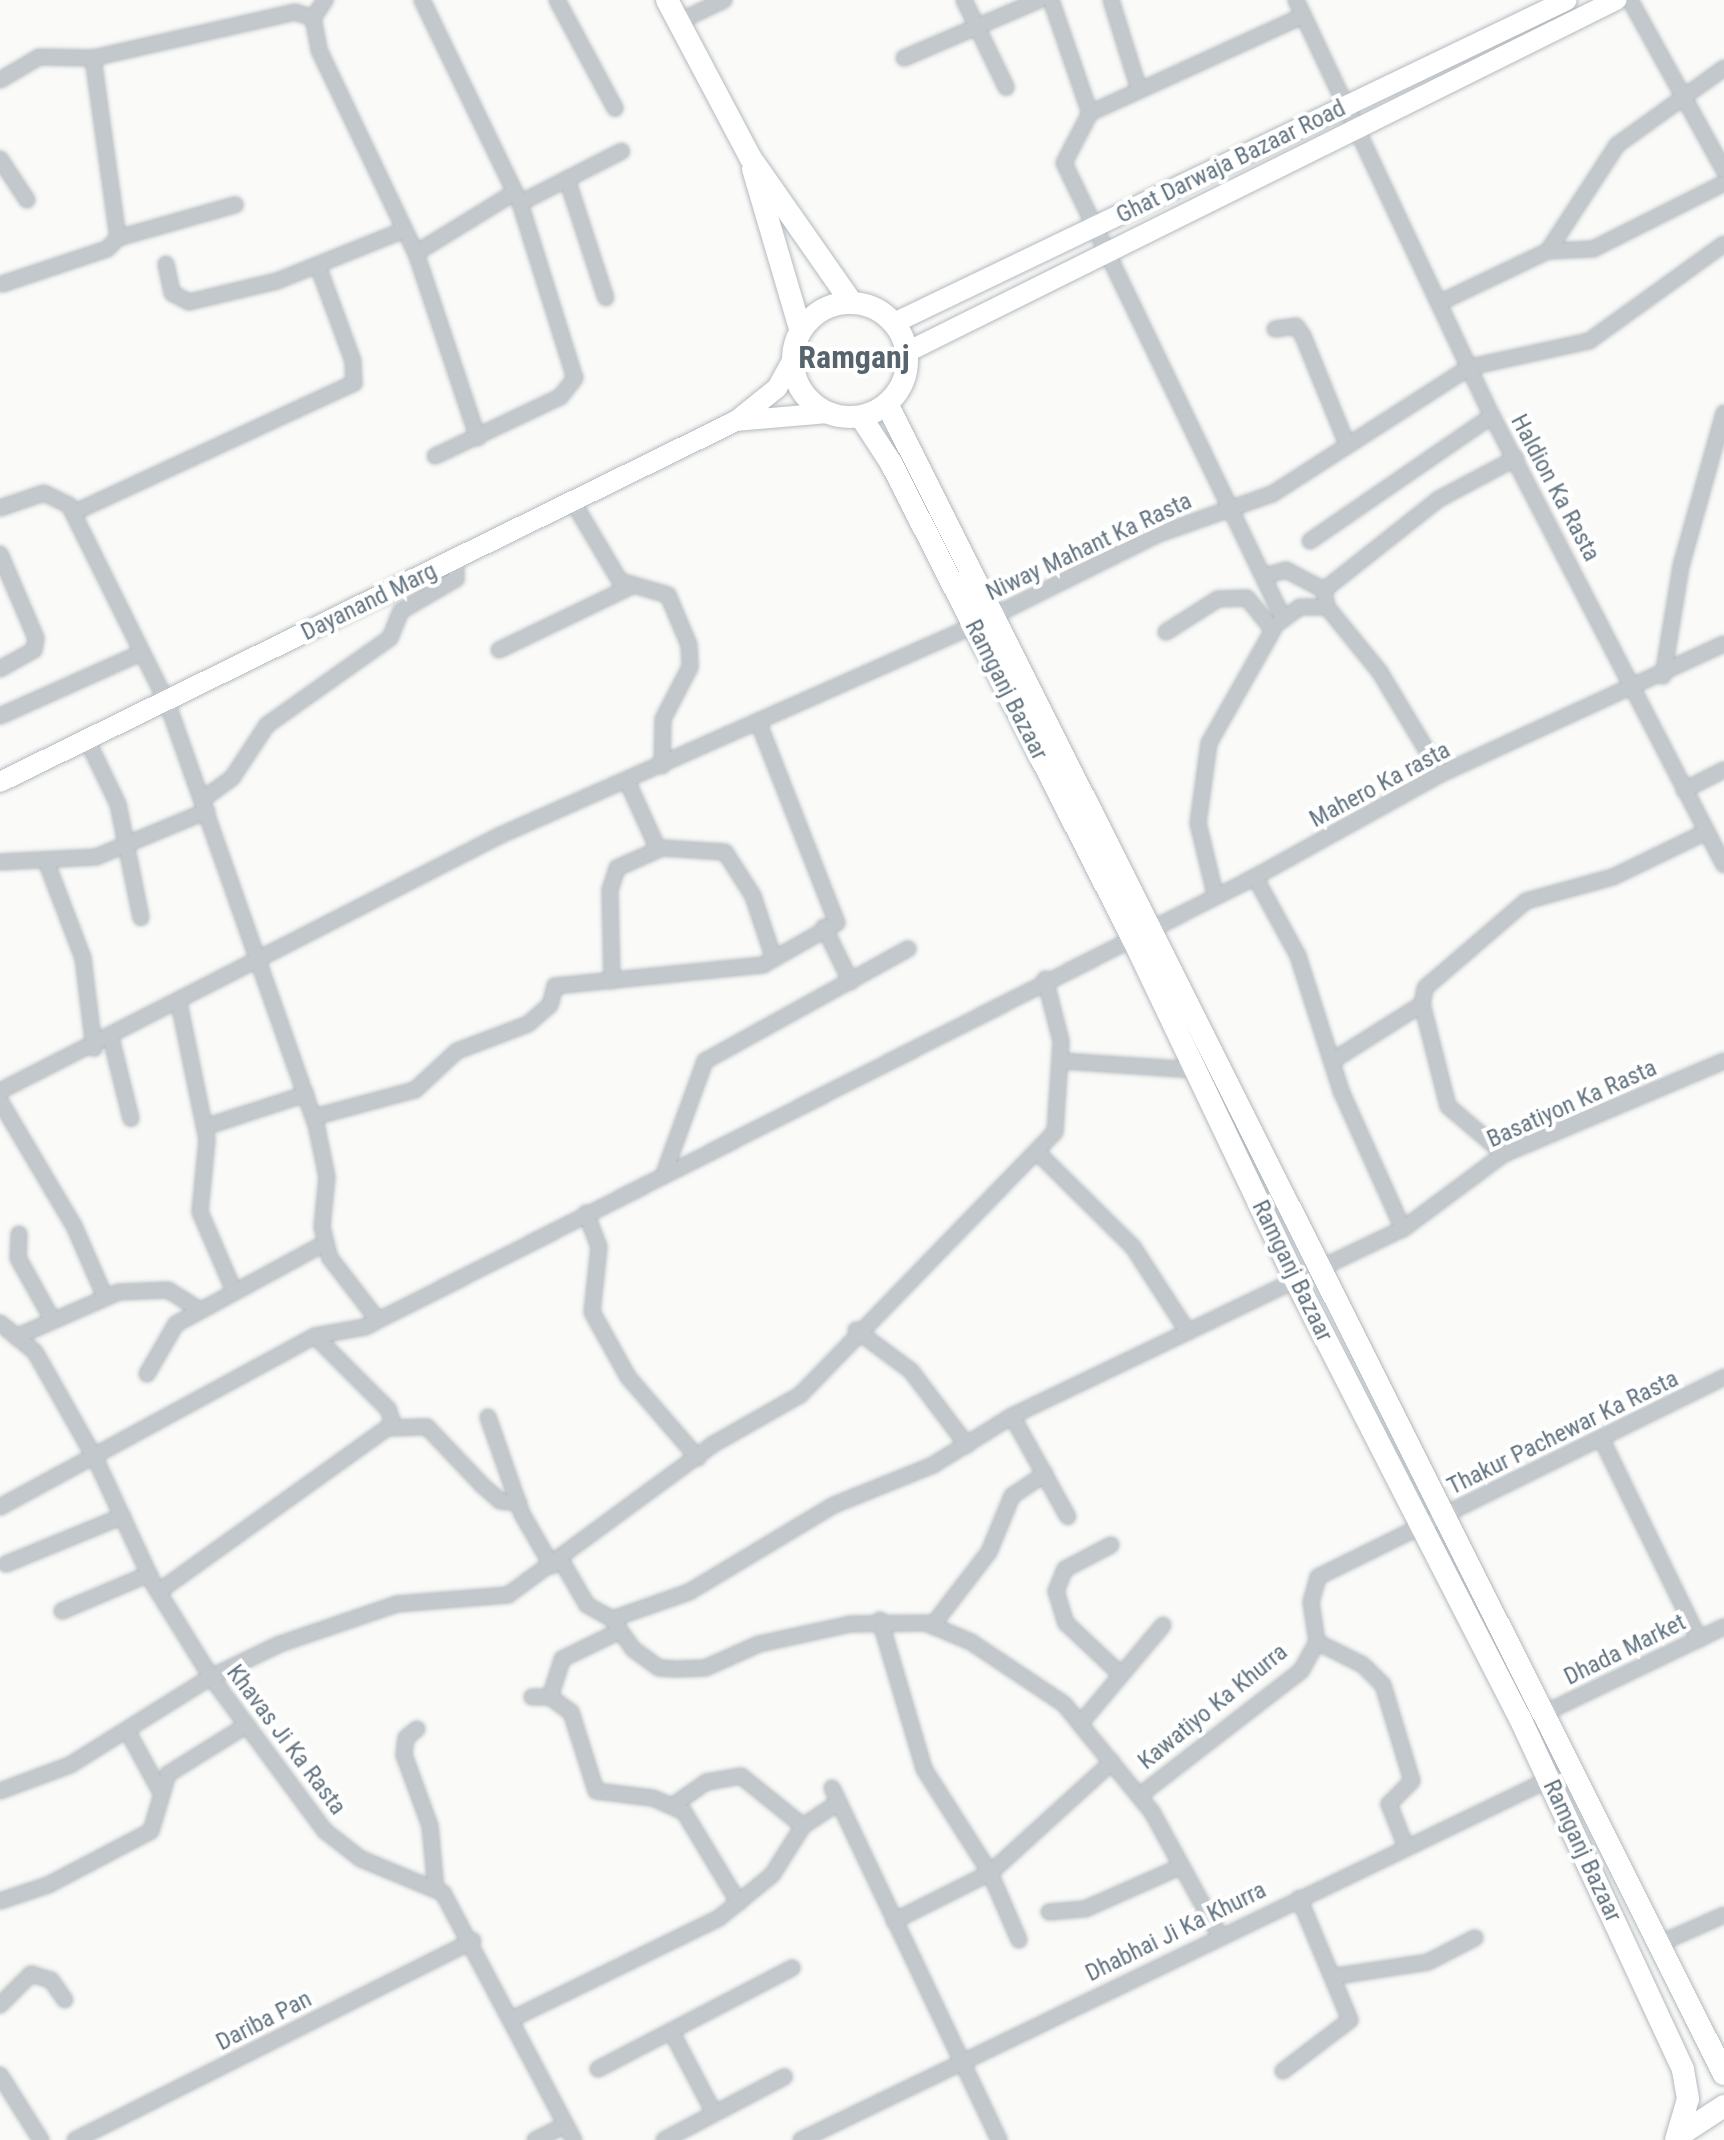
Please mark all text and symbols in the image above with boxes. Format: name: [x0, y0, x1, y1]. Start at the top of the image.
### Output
street label: Ghat Darwaja Bazaar Road: [1112, 94, 1350, 230]
district label: Ramganj: [798, 338, 910, 376]
street label: Haldion Ka Rasta: [1504, 410, 1606, 566]
street label: Niway Mahant Ka Rasta: [982, 487, 1196, 607]
street label: Dayanand Marg: [297, 557, 441, 647]
street label: Ramganj Bazaar: [958, 615, 1054, 765]
street label: Mahero Ka rasta: [1305, 736, 1455, 834]
street label: Basatiyon Ka Rasta: [1483, 1054, 1661, 1154]
street label: Ramganj Bazaar: [1245, 1196, 1339, 1346]
street label: Thakur Pachewar Ka Rasta: [1443, 1365, 1683, 1501]
street label: Dhada Market: [1560, 1608, 1690, 1692]
street label: Kawatiyo Ka Khurra: [1133, 1638, 1293, 1776]
street label: Khavas Ji Ka Rasta: [220, 1659, 352, 1821]
street label: Ramganj Bazaar: [1536, 1775, 1628, 1927]
street label: Dhabhai Ji Ka Khurra: [1081, 1876, 1271, 1988]
street label: Dariba Pan: [212, 1985, 316, 2057]

